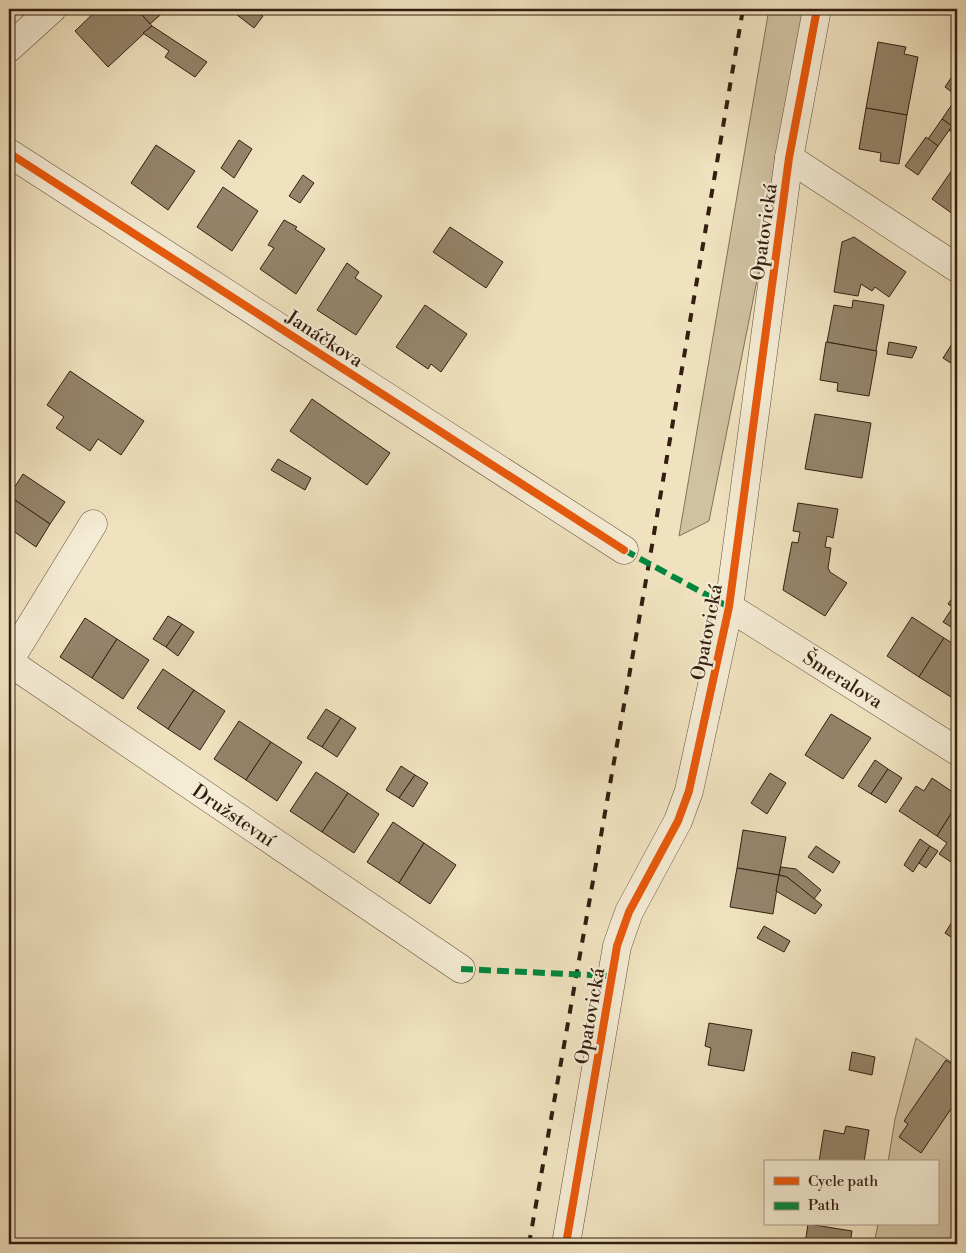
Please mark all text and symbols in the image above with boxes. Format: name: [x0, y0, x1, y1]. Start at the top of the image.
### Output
street label: Opatovická: [745, 182, 783, 282]
street label: Janáčkova: [281, 304, 368, 373]
street label: Opatovická: [686, 582, 728, 682]
street label: Šmeralova: [798, 645, 887, 714]
street label: Družstevní: [187, 779, 280, 853]
street label: Opatovická: [570, 966, 610, 1066]
legend: [764, 1160, 938, 1226]
text: Cycle path: [808, 1172, 878, 1191]
text: Path: [808, 1196, 840, 1215]

